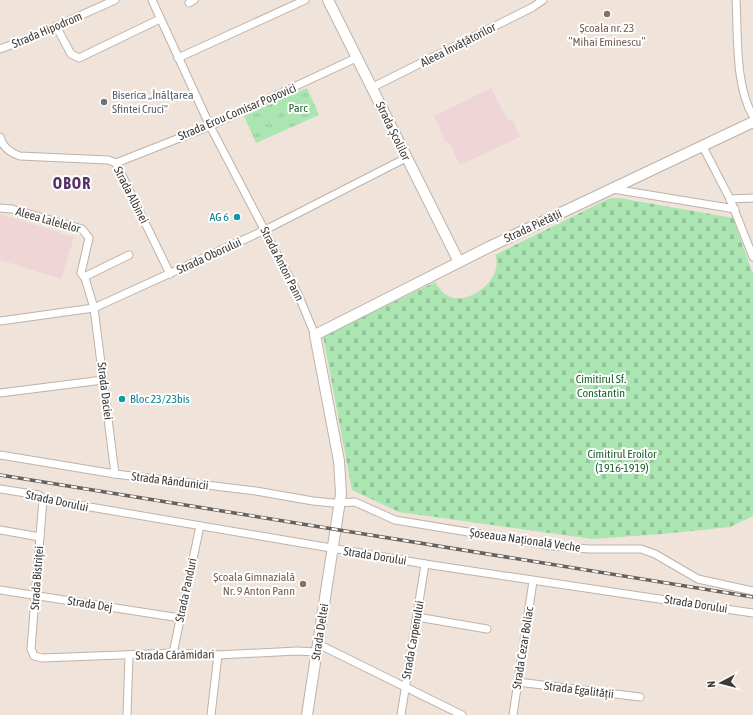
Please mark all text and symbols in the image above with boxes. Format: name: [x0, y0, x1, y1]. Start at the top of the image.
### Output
street label: Strada Hipodrom: [10, 9, 84, 51]
marker: Școala nr. 23 ”Mihai Eminescu”: [602, 9, 612, 19]
street label: Aleea Învățătorilor: [418, 20, 498, 70]
place label: Școala nr. 23 ”Mihai Eminescu”: [568, 21, 646, 49]
street label: Strada Erou Comisar Popovici: [176, 81, 298, 143]
place label: Biserica „Înălțarea Sfintei Cruci": [112, 88, 193, 116]
marker: Biserica „Înălțarea Sfintei Cruci": [99, 97, 109, 107]
street label: Strada Școlilor: [373, 99, 413, 163]
park label: Parc: [288, 101, 308, 115]
street label: Strada Albinei: [111, 164, 151, 226]
district label: OBOR: [53, 174, 91, 192]
street label: Aleea Lalelelor: [14, 204, 82, 236]
street label: Strada Pietății: [502, 207, 564, 245]
place label: AG 6: [209, 210, 229, 224]
marker: AG 6: [232, 212, 242, 222]
street label: Strada Anton Pann: [257, 225, 307, 303]
street label: Strada Oborului: [174, 235, 244, 277]
street label: Strada Daciei: [95, 361, 115, 421]
park label: Cimitirul Sf. Constantin: [576, 372, 626, 400]
place label: Bloc 23/23bis: [130, 392, 190, 406]
marker: Bloc 23/23bis: [117, 394, 127, 404]
park label: Cimitirul Eroilor (1916-1919): [587, 447, 657, 475]
street label: Strada Rândunicii: [131, 469, 209, 493]
street label: Strada Dorului: [24, 488, 90, 514]
street label: Șoseaua Națională Veche: [469, 525, 581, 555]
street label: Strada Dorului: [342, 544, 408, 568]
street label: Strada Bistriței: [28, 545, 46, 611]
street label: Strada Panduri: [172, 557, 200, 623]
place label: Școala Gimnazială Nr. 9 Anton Pann: [213, 570, 295, 598]
marker: Școala Gimnazială Nr. 9 Anton Pann: [298, 579, 308, 589]
street label: Strada Dorului: [663, 592, 729, 616]
street label: Strada Dej: [67, 594, 113, 614]
street label: Strada Carpenului: [399, 600, 427, 680]
street label: Strada Deltei: [309, 603, 331, 661]
street label: Strada Cezar Boliac: [510, 605, 537, 690]
street label: Strada Cărămidari: [135, 647, 215, 663]
north arrow: [701, 663, 741, 703]
street label: Strada Egalității: [543, 679, 615, 701]
text: N: [705, 680, 717, 688]

